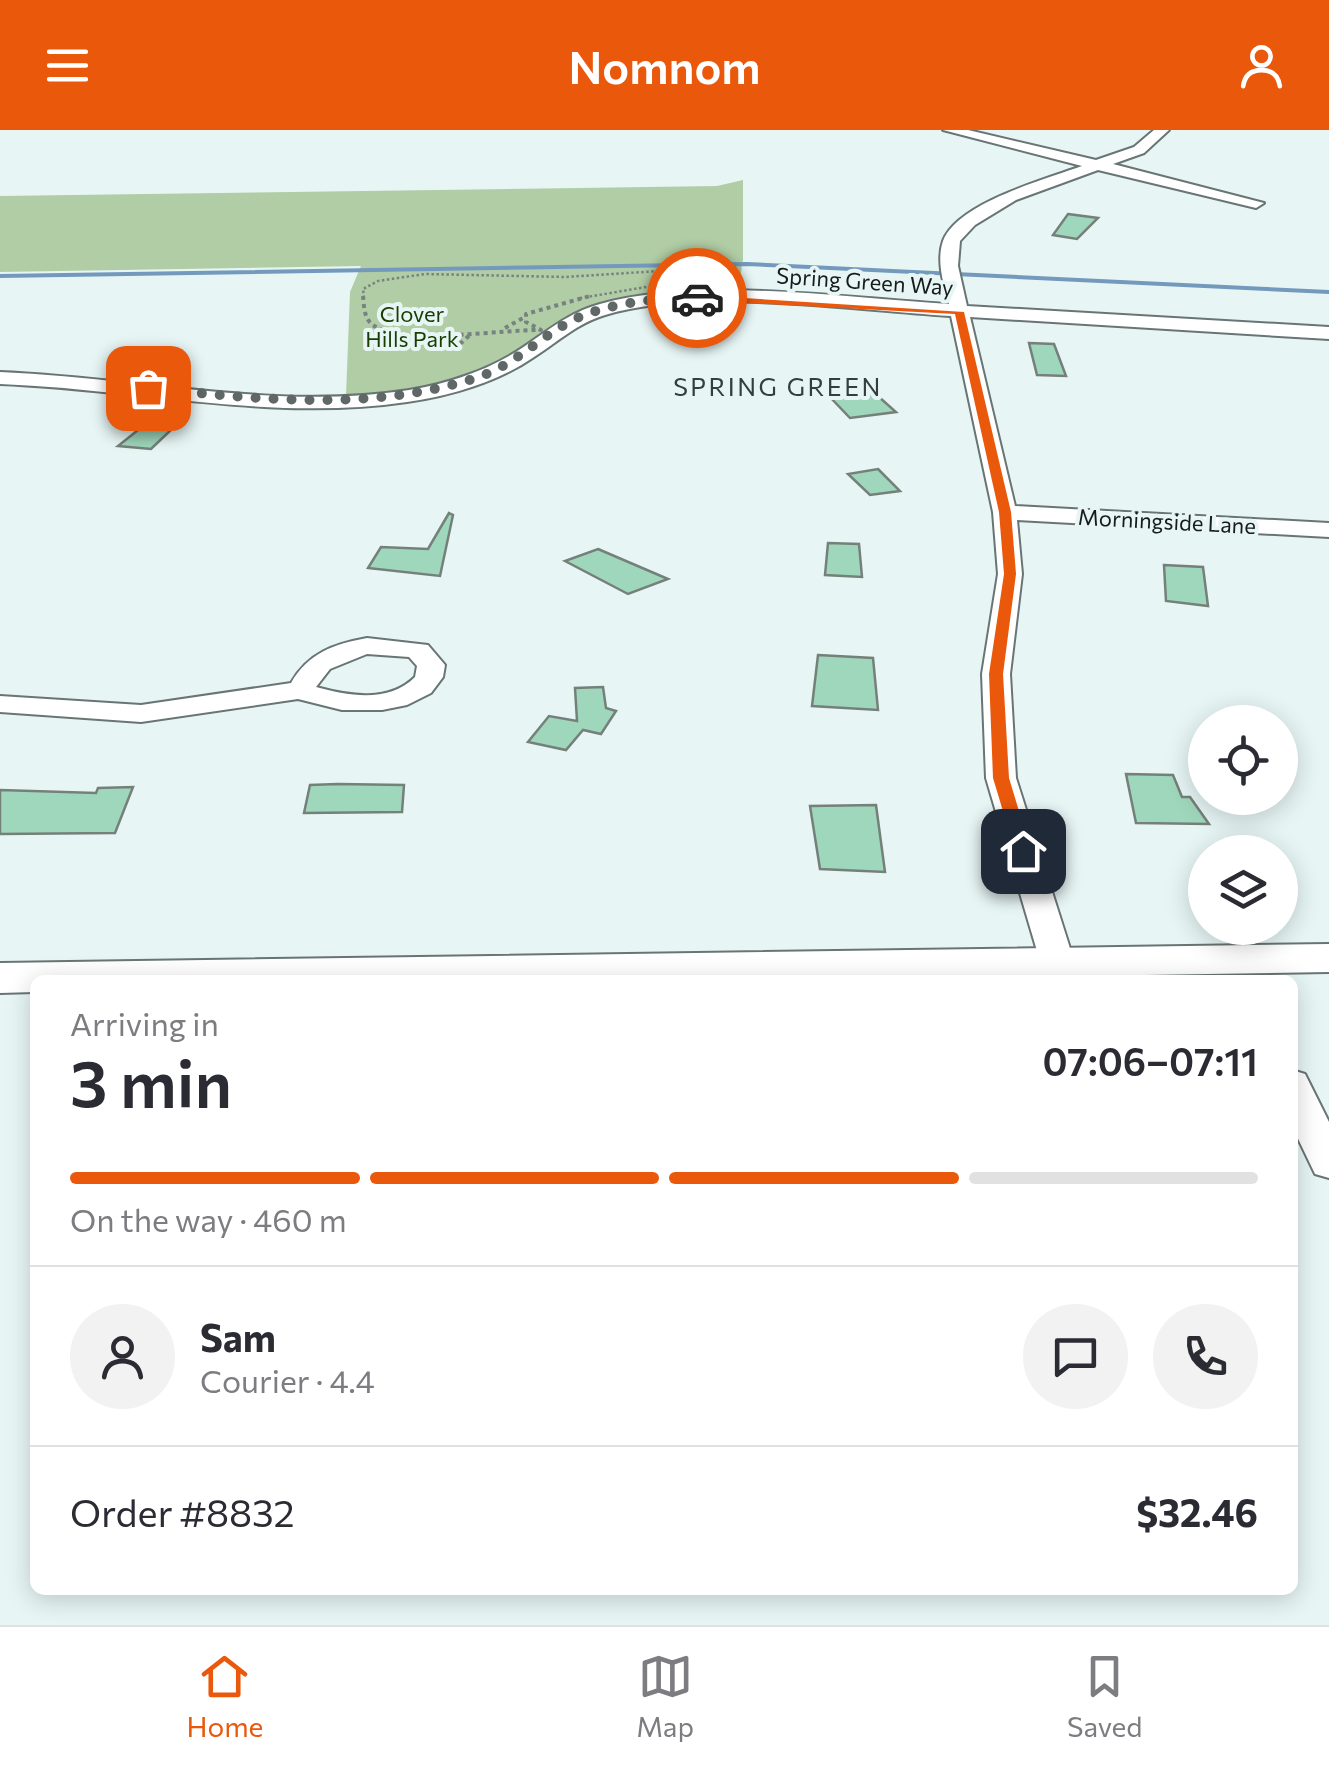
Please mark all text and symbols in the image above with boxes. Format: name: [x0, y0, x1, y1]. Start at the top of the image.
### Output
icon: menu: [40, 38, 95, 93]
text: Nomnom: [568, 38, 761, 93]
icon: person: [1234, 38, 1289, 93]
courier: [647, 248, 747, 348]
street label: Spring Green Way: [775, 261, 955, 301]
icon: car: [670, 271, 725, 326]
park label: Clover Hills Park: [365, 300, 459, 352]
pin: [106, 346, 191, 431]
icon: bag: [121, 361, 176, 416]
district label: SPRING GREEN: [673, 371, 883, 401]
street label: Morningside Lane: [1077, 503, 1257, 539]
map controls: [1188, 705, 1298, 945]
button: locate: [1188, 705, 1298, 815]
pin: [981, 809, 1066, 894]
icon: home: [996, 824, 1051, 879]
button: layers: [1188, 835, 1298, 945]
text: Arriving in: [70, 1003, 219, 1043]
text: 07:06–07:11: [1043, 1037, 1258, 1084]
text: 3 min: [70, 1041, 232, 1120]
text: On the way · 460 m: [70, 1199, 347, 1239]
button: person: [70, 1304, 175, 1409]
button: chat: [1023, 1304, 1128, 1409]
button: phone: [1153, 1304, 1258, 1409]
text: Sam: [200, 1313, 276, 1360]
text: Courier · 4.4: [200, 1360, 375, 1400]
text: Order #8832: [70, 1488, 295, 1535]
text: $32.46: [1136, 1488, 1258, 1535]
tab: Home: [186, 1649, 263, 1743]
tab: Map: [636, 1649, 694, 1743]
tab: Saved: [1067, 1649, 1143, 1743]

